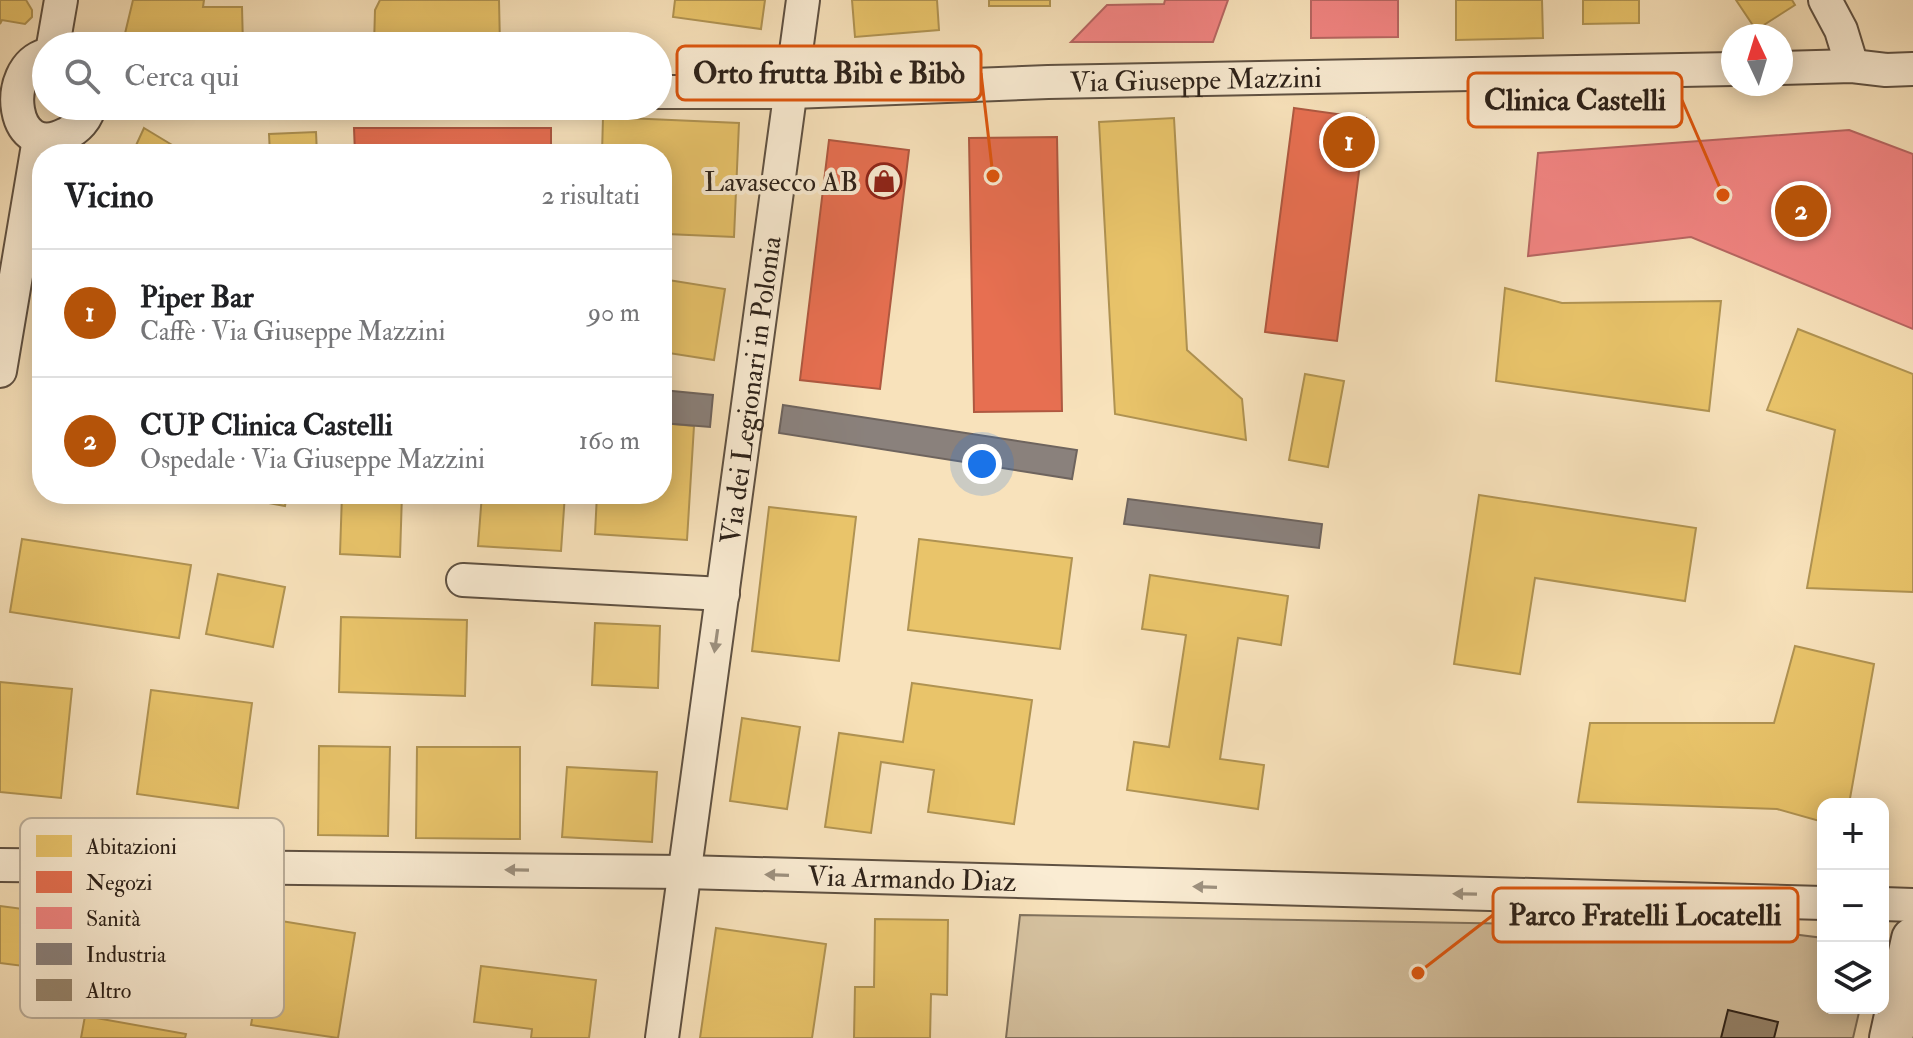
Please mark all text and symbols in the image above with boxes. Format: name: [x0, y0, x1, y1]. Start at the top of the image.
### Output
north arrow: [1721, 24, 1793, 96]
search box: [32, 32, 672, 120]
callout: Orto frutta Bibì e Bibò: [677, 46, 981, 100]
icon: search: [60, 54, 104, 98]
text: Orto frutta Bibì e Bibò: [693, 55, 965, 92]
text: Cerca qui: [124, 58, 240, 95]
street label: Via Giuseppe Mazzini: [1069, 61, 1322, 101]
callout: Clinica Castelli: [1468, 73, 1682, 127]
text: Clinica Castelli: [1484, 82, 1666, 119]
pin: 1: [1323, 112, 1375, 172]
shop icon: Lavasecco AB: [865, 162, 903, 200]
place label: Lavasecco AB: [704, 165, 858, 200]
text: Vicino: [64, 175, 153, 218]
text: 2 risultati: [541, 180, 640, 212]
pin: 2: [1775, 181, 1827, 241]
street label: Via dei Legionari in Polonia: [713, 234, 790, 546]
text: Piper Bar: [140, 279, 254, 316]
text: 1: [85, 297, 95, 329]
text: 90 m: [588, 297, 640, 329]
text: Caffè · Via Giuseppe Mazzini: [140, 316, 445, 348]
text: CUP Clinica Castelli: [140, 407, 393, 444]
text: 2: [83, 425, 97, 457]
text: 160 m: [579, 425, 640, 457]
text: Ospedale · Via Giuseppe Mazzini: [140, 444, 485, 476]
your location: [962, 444, 1002, 484]
one-way arrow: [710, 629, 723, 654]
map controls: [1817, 798, 1889, 1014]
button: +: [1817, 798, 1889, 870]
legend: [20, 818, 284, 1018]
text: Abitazioni: [85, 833, 177, 861]
street label: Via Armando Diaz: [807, 859, 1017, 900]
one-way arrow: [504, 864, 529, 876]
one-way arrow: [764, 868, 789, 881]
text: Negozi: [86, 869, 152, 897]
button: −: [1817, 870, 1889, 942]
one-way arrow: [1192, 881, 1217, 894]
one-way arrow: [1452, 888, 1477, 900]
callout: Parco Fratelli Locatelli: [1493, 888, 1798, 942]
text: Parco Fratelli Locatelli: [1509, 897, 1781, 934]
text: Sanità: [86, 905, 141, 933]
text: Industria: [86, 941, 167, 969]
button: layers: [1817, 942, 1889, 1014]
text: Altro: [85, 977, 131, 1005]

